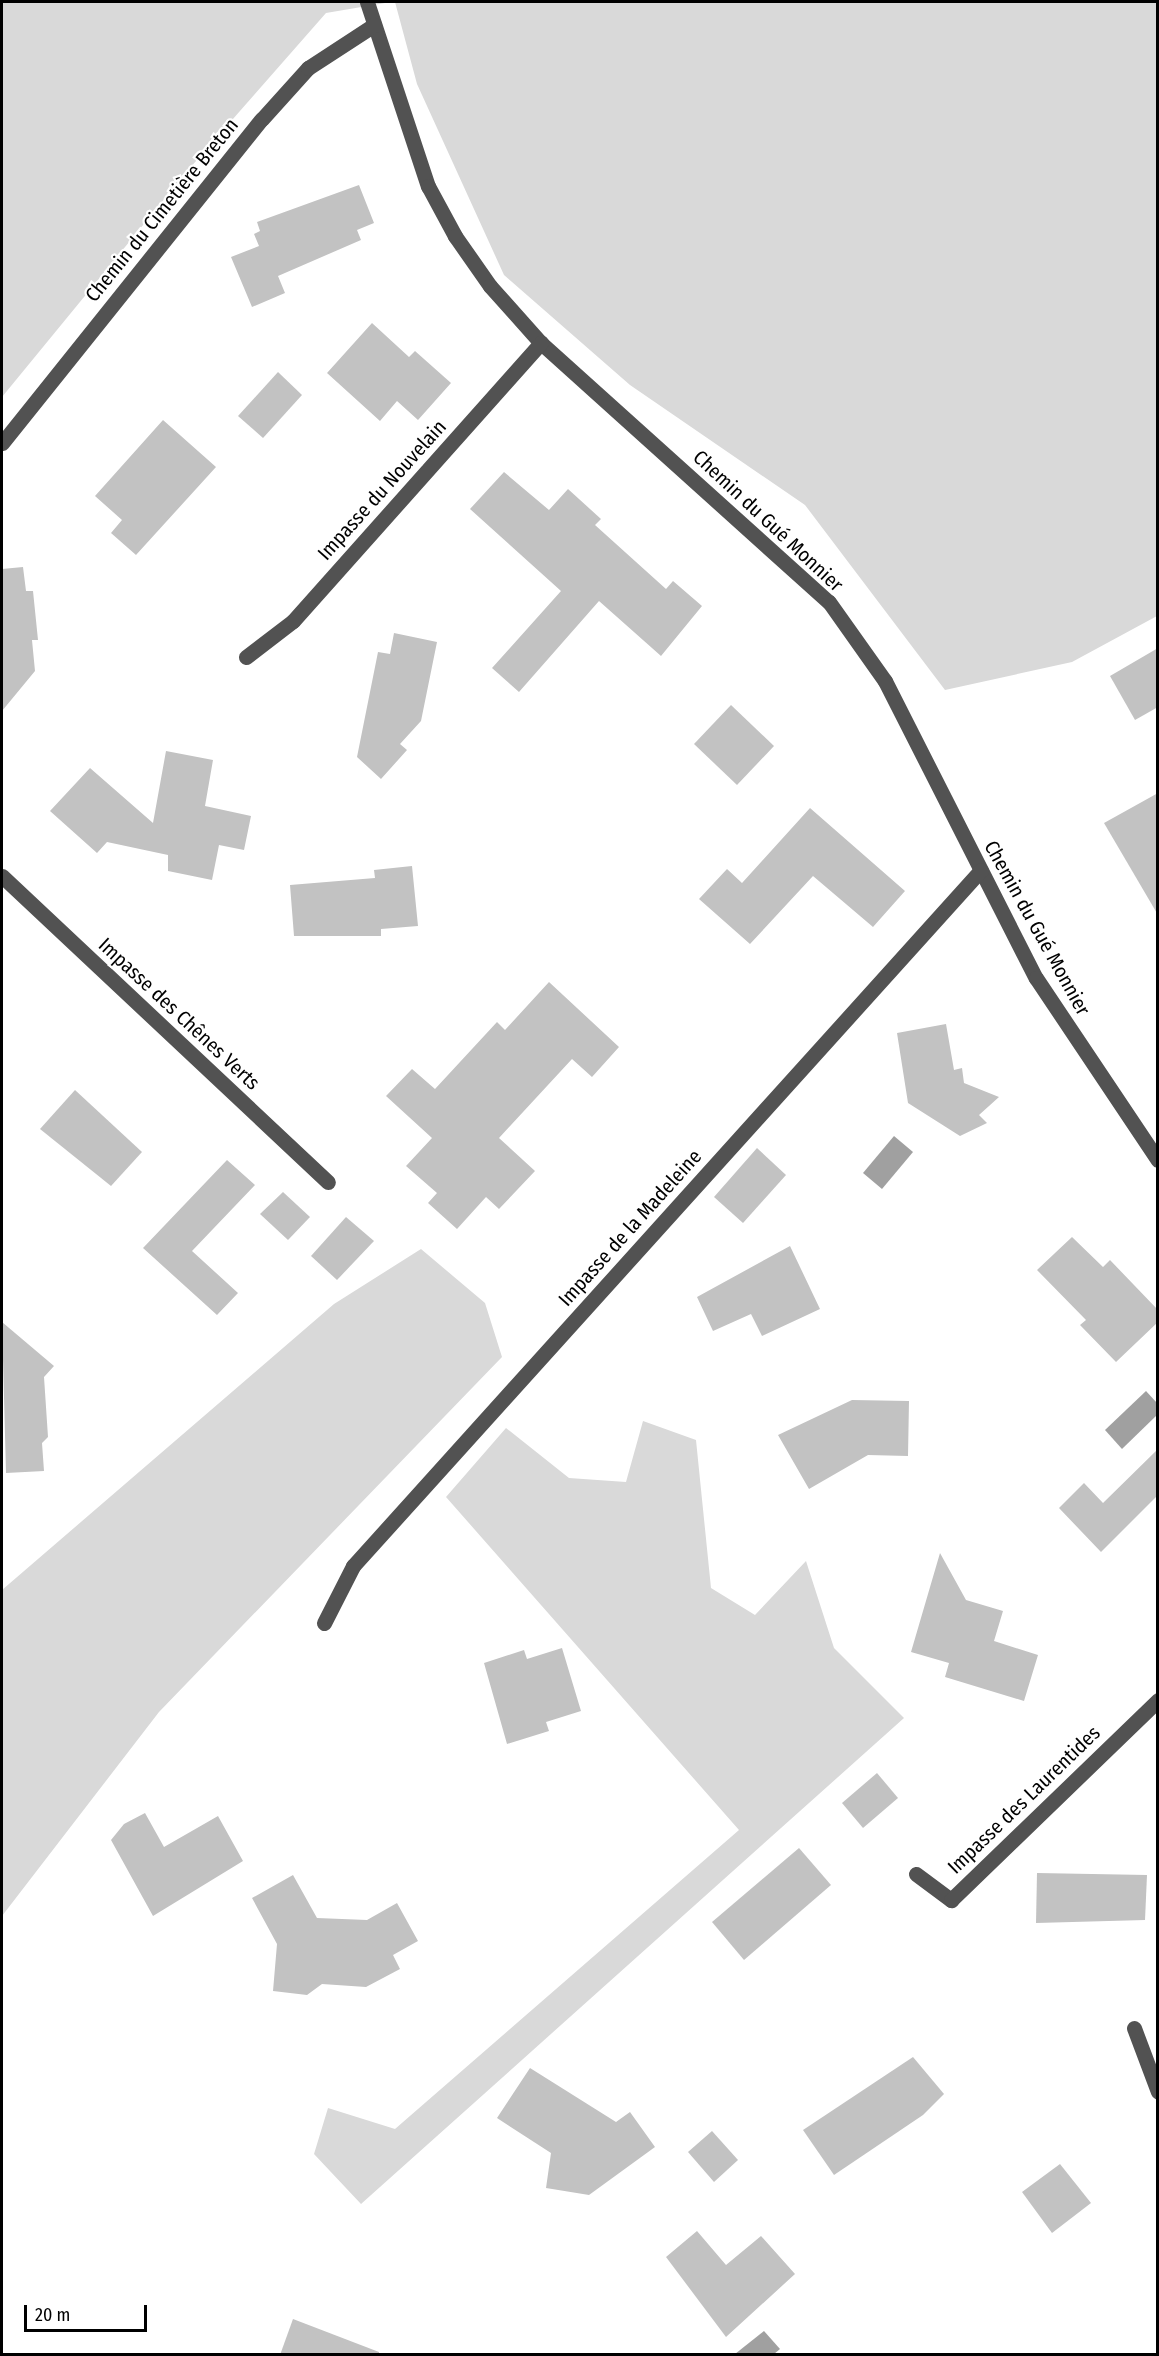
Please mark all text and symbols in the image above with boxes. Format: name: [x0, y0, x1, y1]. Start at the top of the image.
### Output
street label: Chemin du Cimetière Breton: [80, 113, 244, 307]
street label: Impasse du Nouvelain: [313, 415, 451, 565]
street label: Chemin du Gué Monnier: [688, 445, 848, 597]
street label: Chemin du Gué Monnier: [979, 836, 1095, 1020]
street label: Impasse des Chênes Verts: [93, 933, 265, 1095]
street label: Impasse de la Madeleine: [553, 1145, 707, 1311]
street label: Impasse des Laurentides: [943, 1721, 1105, 1879]
scale bar: [27, 2293, 150, 2331]
text: 20 m: [35, 2304, 70, 2326]

